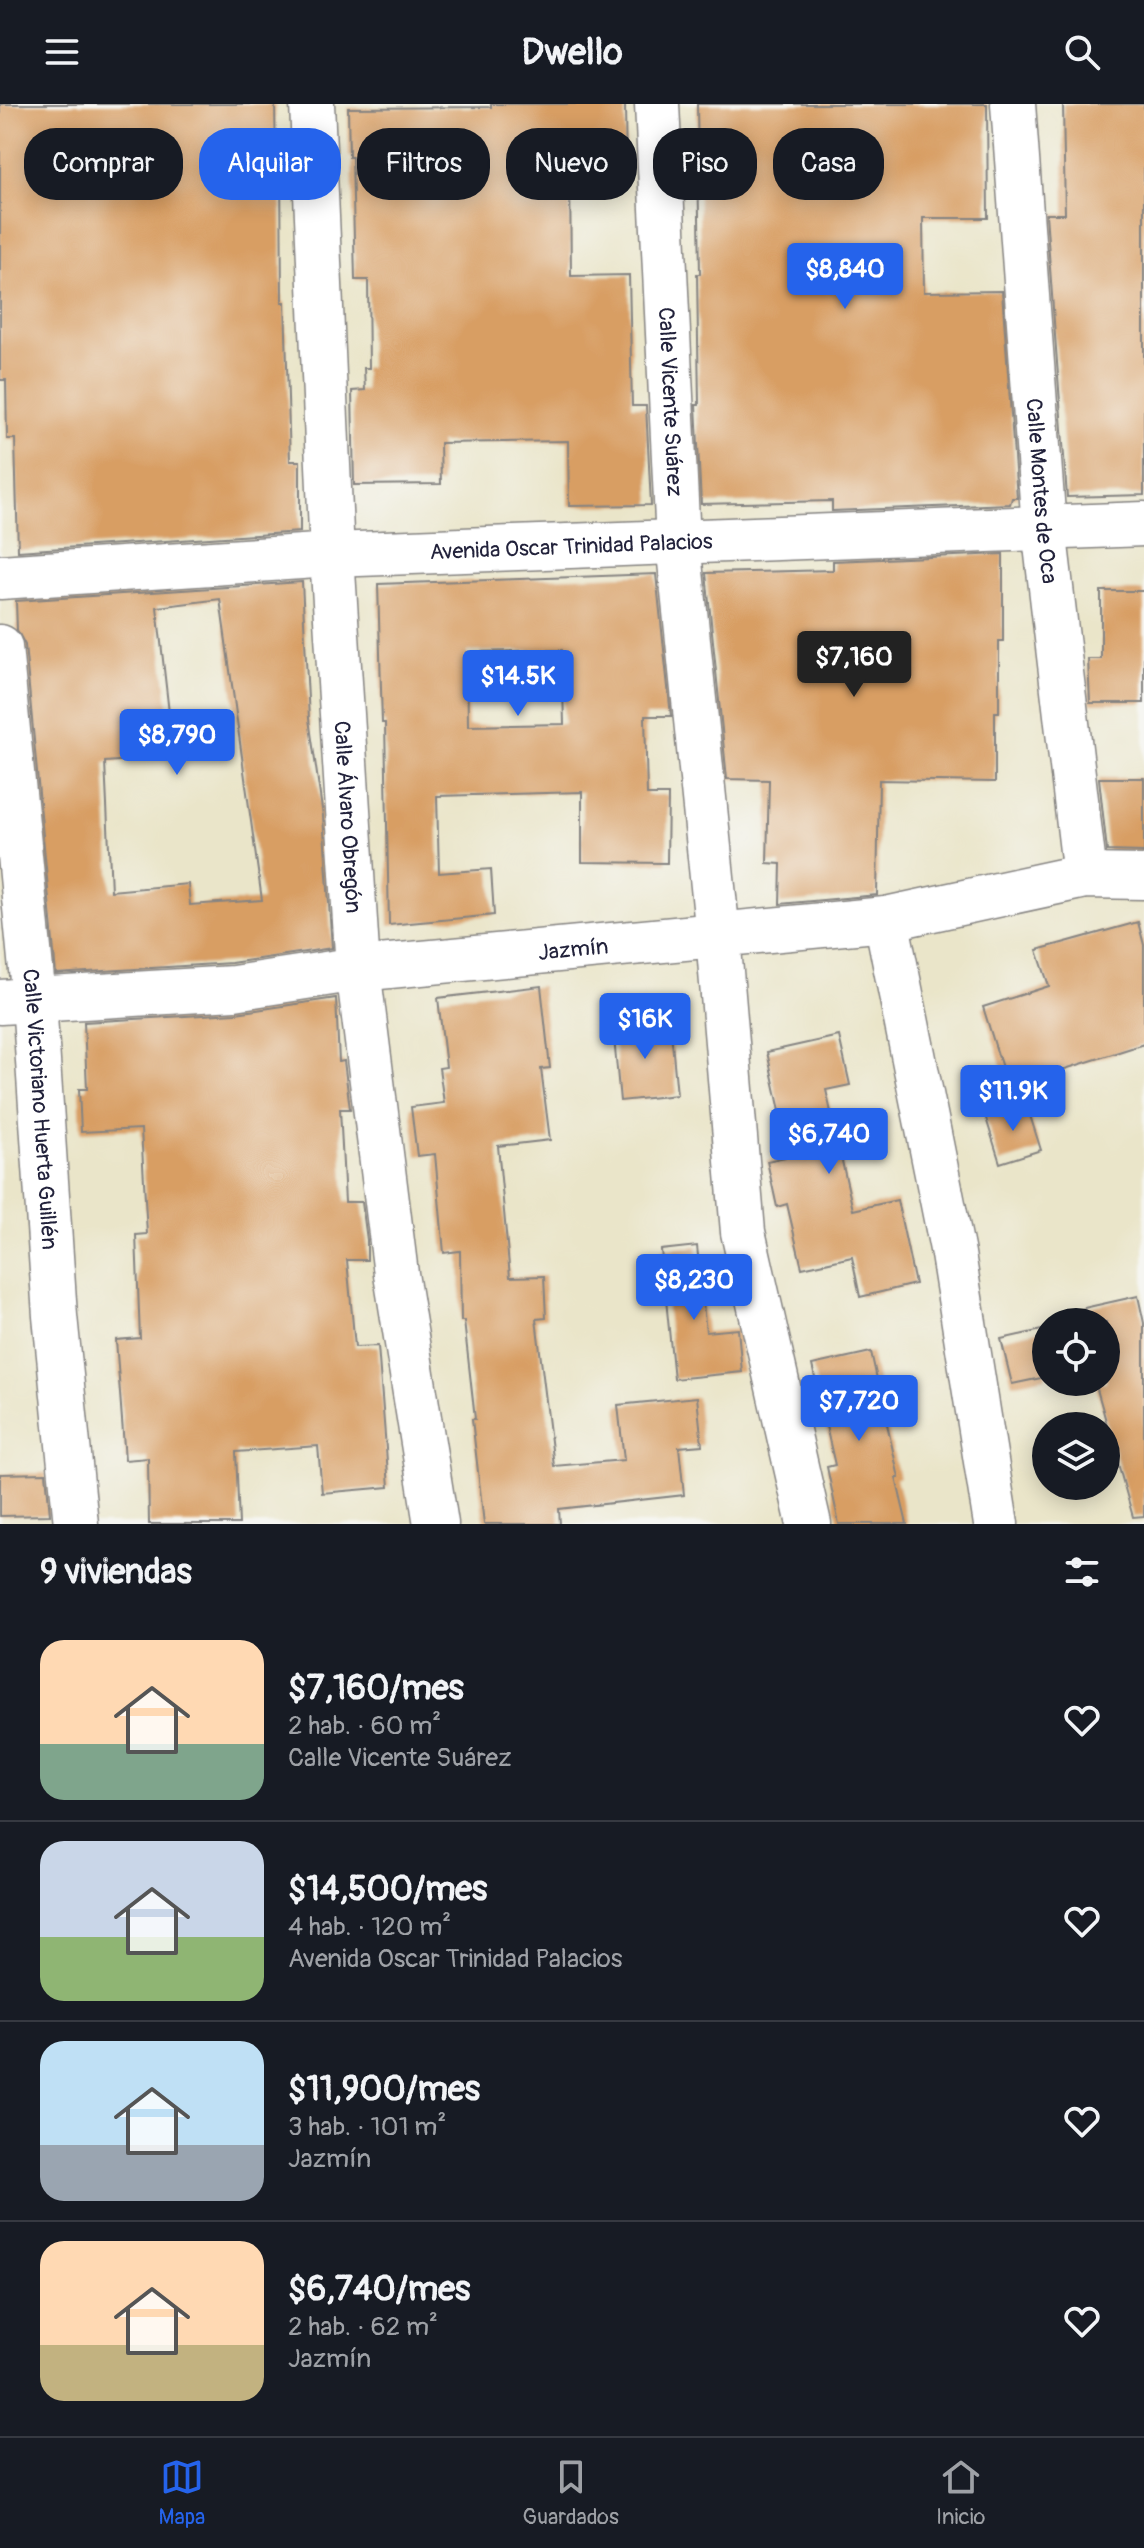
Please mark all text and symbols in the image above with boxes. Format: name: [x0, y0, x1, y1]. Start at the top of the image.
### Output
icon: menu: [40, 30, 84, 74]
text: Dwello: [521, 30, 623, 75]
icon: search: [1060, 30, 1104, 74]
chip: Comprar: [24, 128, 183, 200]
chip: Alquilar: [199, 128, 341, 200]
chip: Filtros: [357, 128, 490, 200]
chip: Nuevo: [506, 128, 637, 200]
chip: Piso: [653, 128, 757, 200]
chip: Casa: [773, 128, 884, 200]
pin: $8,840: [780, 243, 910, 311]
text: $8,840: [805, 253, 885, 285]
street label: Calle Vicente Suárez: [652, 306, 689, 497]
street label: Calle Montes de Oca: [1020, 397, 1063, 585]
street label: Avenida Oscar Trinidad Palacios: [429, 527, 713, 566]
pin: $7,160: [789, 631, 919, 699]
text: $7,160: [815, 641, 893, 673]
pin: $14.5K: [453, 650, 583, 718]
text: $14.5K: [481, 660, 555, 692]
pin: $8,790: [112, 709, 242, 777]
text: $8,790: [138, 719, 216, 751]
street label: Calle Álvaro Obregón: [327, 720, 367, 914]
street label: Jazmín: [537, 932, 610, 967]
street label: Calle Victoriano Huerta Guillén: [16, 967, 64, 1251]
pin: $16K: [598, 993, 692, 1061]
text: $16K: [617, 1003, 673, 1035]
pin: $11.9K: [948, 1065, 1078, 1133]
text: $11.9K: [978, 1075, 1048, 1107]
pin: $6,740: [764, 1108, 894, 1176]
text: $6,740: [788, 1118, 870, 1150]
pin: $8,230: [629, 1254, 759, 1322]
text: $8,230: [654, 1264, 734, 1296]
map controls: [1032, 1308, 1120, 1500]
button: locate: [1032, 1308, 1120, 1396]
pin: $7,720: [794, 1375, 924, 1443]
text: $7,720: [819, 1385, 899, 1417]
button: layers: [1032, 1412, 1120, 1500]
icon: filters: [1060, 1550, 1104, 1594]
text: 9 viviendas: [40, 1551, 192, 1594]
text: $7,160/mes: [288, 1667, 464, 1710]
icon: home: [104, 1672, 200, 1768]
icon: heart: [1060, 1698, 1104, 1742]
text: 2 hab. · 60 m²: [288, 1710, 441, 1742]
text: Calle Vicente Suárez: [288, 1742, 512, 1774]
text: $14,500/mes: [288, 1868, 487, 1911]
icon: home: [104, 1873, 200, 1969]
icon: heart: [1060, 1899, 1104, 1943]
text: 4 hab. · 120 m²: [288, 1911, 451, 1943]
text: Avenida Oscar Trinidad Palacios: [288, 1943, 622, 1975]
text: $11,900/mes: [288, 2068, 480, 2111]
icon: home: [104, 2073, 200, 2169]
icon: heart: [1060, 2099, 1104, 2143]
text: 3 hab. · 101 m²: [288, 2111, 446, 2143]
text: Jazmín: [288, 2143, 371, 2175]
text: $6,740/mes: [288, 2268, 470, 2311]
icon: home: [104, 2273, 200, 2369]
icon: heart: [1060, 2299, 1104, 2343]
text: 2 hab. · 62 m²: [288, 2311, 438, 2343]
text: Jazmín: [288, 2343, 371, 2375]
tab: Mapa: [159, 2455, 205, 2531]
tab: Guardados: [522, 2455, 619, 2531]
tab: Inicio: [936, 2455, 985, 2531]

